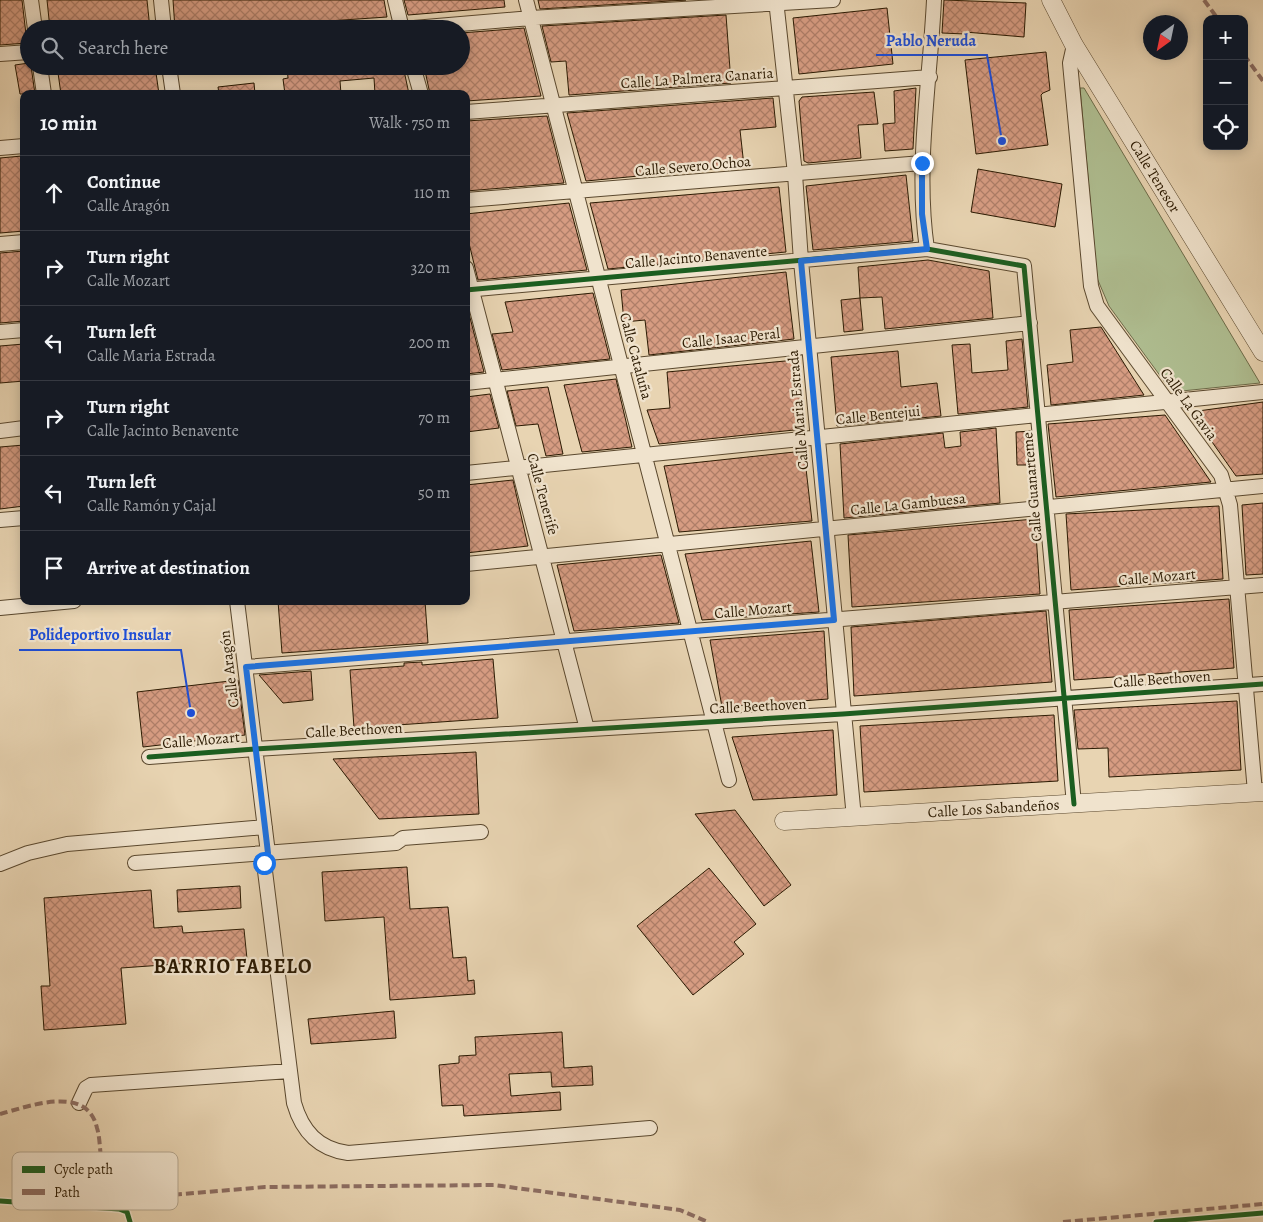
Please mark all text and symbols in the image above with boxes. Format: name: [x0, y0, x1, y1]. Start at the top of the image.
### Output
north arrow: [1143, 15, 1188, 60]
map controls: [1203, 15, 1248, 150]
button: +: [1203, 15, 1248, 60]
search box: [20, 20, 470, 75]
callout: Pablo Neruda: [876, 24, 987, 55]
text: Pablo Neruda: [886, 30, 976, 52]
icon: search: [38, 34, 66, 62]
text: Search here: [78, 35, 168, 61]
button: −: [1203, 60, 1248, 105]
street label: Calle La Palmera Canaria: [620, 63, 774, 93]
button: locate: [1203, 105, 1248, 150]
text: 10 min: [40, 109, 97, 137]
text: Walk · 750 m: [369, 112, 450, 134]
street label: Calle Tenesor: [1125, 136, 1185, 217]
street label: Calle Severo Ochoa: [634, 151, 752, 181]
route end: [911, 152, 934, 175]
text: Continue: [87, 169, 161, 195]
icon: ahead: [40, 179, 68, 207]
text: 110 m: [414, 182, 450, 204]
text: Calle Aragón: [87, 195, 170, 217]
street label: Calle Jacinto Benavente: [624, 241, 768, 273]
text: Turn right: [87, 244, 169, 270]
icon: right: [40, 254, 68, 282]
text: 320 m: [411, 257, 450, 279]
text: Calle Mozart: [87, 270, 170, 292]
street label: Calle Cataluña: [615, 310, 657, 402]
text: Turn left: [87, 319, 156, 345]
street label: Calle Isaac Peral: [681, 323, 781, 353]
icon: left: [40, 329, 68, 357]
text: 200 m: [409, 332, 450, 354]
text: Calle Maria Estrada: [87, 345, 215, 367]
street label: Calle Maria Estrada: [783, 349, 813, 471]
street label: Calle La Gavia: [1156, 364, 1222, 444]
text: Turn right: [87, 394, 169, 420]
street label: Calle Bentejui: [835, 401, 921, 429]
icon: right: [40, 404, 68, 432]
text: 70 m: [418, 407, 450, 429]
text: Calle Jacinto Benavente: [87, 420, 239, 442]
street label: Calle Guanarteme: [1017, 431, 1047, 543]
street label: Calle Tenerife: [523, 451, 564, 537]
text: Turn left: [87, 469, 156, 495]
icon: left: [40, 479, 68, 507]
text: 50 m: [418, 482, 450, 504]
street label: Calle La Gambuesa: [849, 488, 967, 520]
text: Calle Ramón y Cajal: [87, 495, 216, 517]
icon: arrive: [40, 554, 68, 582]
text: Arrive at destination: [87, 555, 250, 581]
street label: Calle Mozart: [1117, 564, 1197, 590]
street label: Calle Mozart: [713, 597, 793, 623]
callout: Polideportivo Insular: [19, 619, 181, 650]
text: Polideportivo Insular: [29, 624, 171, 646]
street label: Calle Aragón: [214, 629, 244, 709]
street label: Calle Beethoven: [1113, 666, 1211, 692]
street label: Calle Beethoven: [709, 693, 807, 719]
street label: Calle Beethoven: [305, 717, 403, 743]
street label: Calle Mozart: [161, 727, 241, 753]
street label: Calle Los Sabandeños: [927, 794, 1060, 822]
route start: [253, 852, 276, 875]
district label: BARRIO FABELO: [154, 953, 312, 980]
legend: [12, 1152, 178, 1210]
text: Cycle path: [54, 1160, 114, 1179]
text: Path: [54, 1183, 81, 1202]

